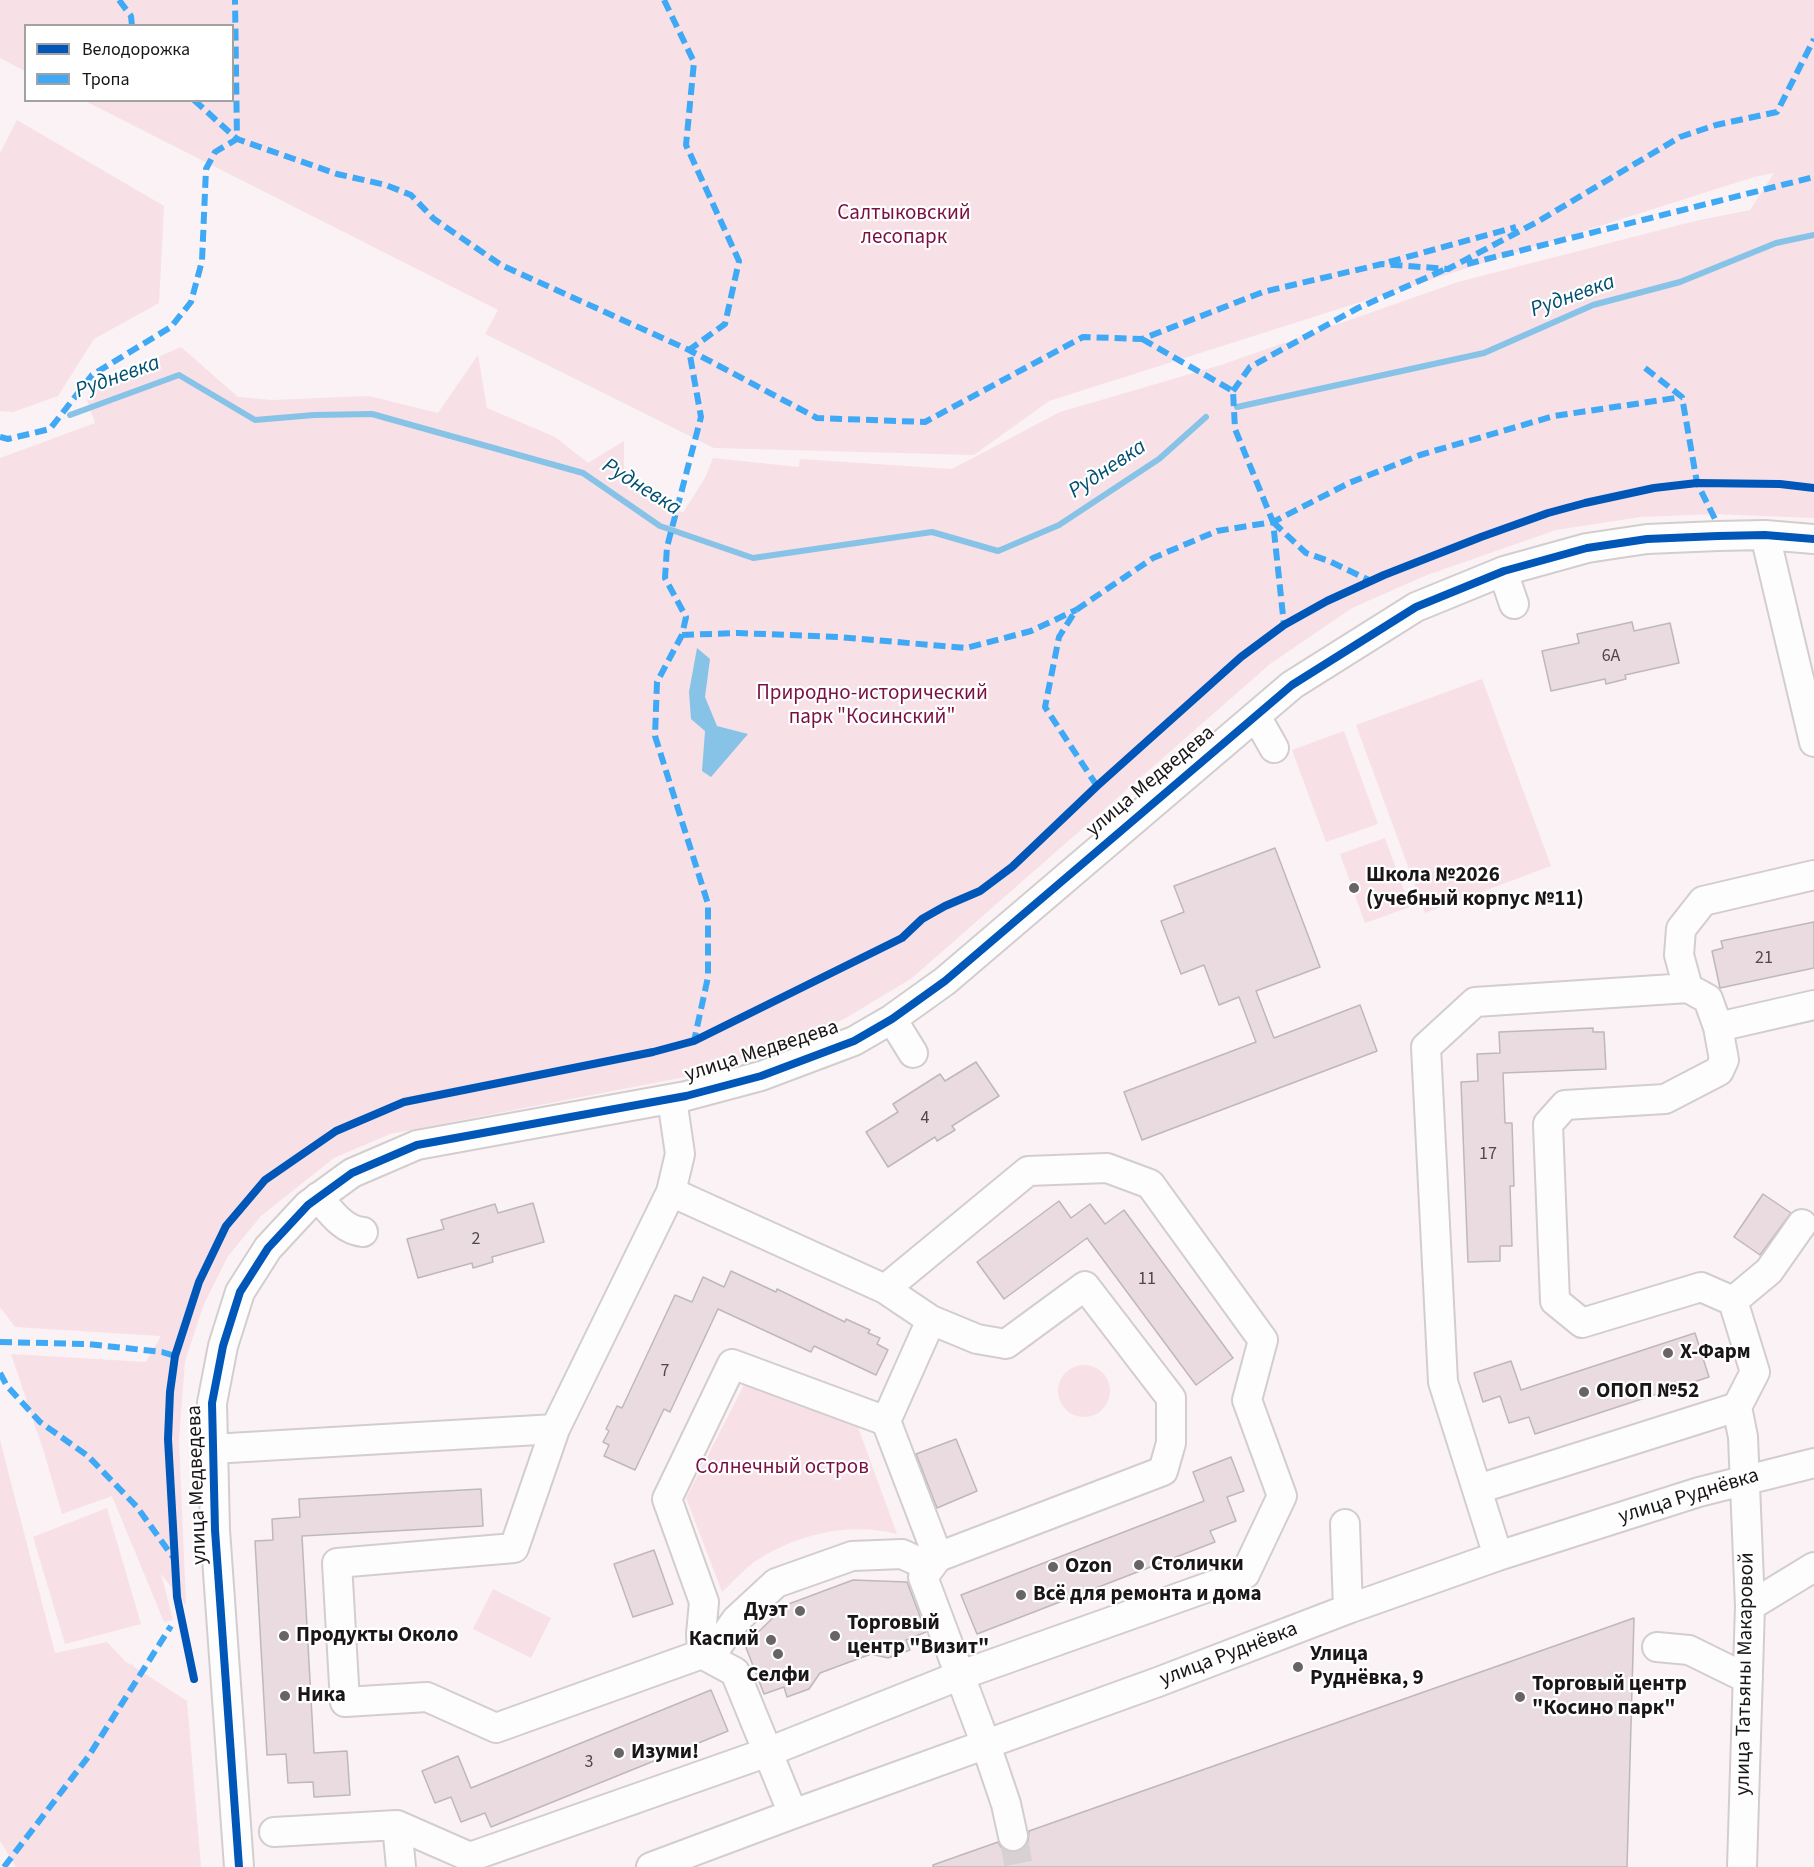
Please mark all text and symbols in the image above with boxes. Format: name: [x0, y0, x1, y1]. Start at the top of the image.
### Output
legend: [24, 24, 234, 102]
text: Велодорожка: [82, 37, 190, 62]
text: Тропа: [82, 67, 130, 92]
park label: Салтыковский лесопарк: [837, 201, 971, 251]
water label: Рудневка: [1527, 270, 1619, 324]
water label: Рудневка: [72, 351, 164, 405]
water label: Рудневка: [1064, 434, 1152, 506]
water label: Рудневка: [597, 453, 685, 523]
house number: 6А: [1602, 646, 1620, 668]
park label: Природно-исторический парк "Косинский": [756, 681, 988, 731]
street label: улица Медведева: [1082, 721, 1220, 843]
place label: Школа №2026 (учебный корпус №11): [1366, 863, 1584, 913]
marker: Школа №2026 (учебный корпус №11): [1347, 881, 1361, 895]
house number: 21: [1755, 948, 1773, 970]
street label: улица Медведева: [682, 1015, 842, 1089]
house number: 4: [921, 1108, 929, 1130]
house number: 17: [1479, 1144, 1497, 1166]
house number: 2: [472, 1229, 480, 1251]
house number: 11: [1138, 1269, 1156, 1291]
place label: X-Фарм: [1680, 1340, 1751, 1366]
marker: X-Фарм: [1661, 1346, 1675, 1360]
house number: 7: [661, 1361, 669, 1383]
place label: ОПОП №52: [1596, 1379, 1699, 1405]
marker: ОПОП №52: [1577, 1385, 1591, 1399]
street label: улица Медведева: [183, 1405, 213, 1565]
park label: Солнечный остров: [695, 1455, 869, 1481]
street label: улица Руднёвка: [1616, 1464, 1762, 1530]
place label: Столички: [1151, 1552, 1244, 1578]
street label: улица Татьяны Макаровой: [1731, 1552, 1761, 1796]
place label: Ozon: [1065, 1554, 1112, 1580]
marker: Столички: [1132, 1558, 1146, 1572]
marker: Ozon: [1046, 1560, 1060, 1574]
place label: Всё для ремонта и дома: [1033, 1582, 1262, 1608]
marker: Всё для ремонта и дома: [1014, 1588, 1028, 1602]
place label: Дуэт: [744, 1598, 788, 1624]
marker: Дуэт: [793, 1604, 807, 1618]
place label: Торговый центр "Визит": [847, 1611, 989, 1661]
street label: улица Руднёвка: [1157, 1617, 1301, 1693]
place label: Продукты Около: [296, 1623, 458, 1649]
place label: Каспий: [689, 1627, 759, 1653]
marker: Продукты Около: [277, 1629, 291, 1643]
marker: Торговый центр "Визит": [828, 1629, 842, 1643]
marker: Каспий: [764, 1633, 778, 1647]
place label: Улица Руднёвка, 9: [1310, 1642, 1424, 1692]
marker: Селфи: [771, 1647, 785, 1661]
marker: Улица Руднёвка, 9: [1291, 1660, 1305, 1674]
place label: Селфи: [746, 1663, 810, 1689]
place label: Торговый центр "Косино парк": [1532, 1672, 1687, 1722]
place label: Ника: [297, 1683, 346, 1709]
marker: Ника: [278, 1689, 292, 1703]
marker: Торговый центр "Косино парк": [1513, 1690, 1527, 1704]
place label: Изуми!: [631, 1740, 699, 1766]
marker: Изуми!: [612, 1746, 626, 1760]
house number: 3: [585, 1752, 593, 1774]

